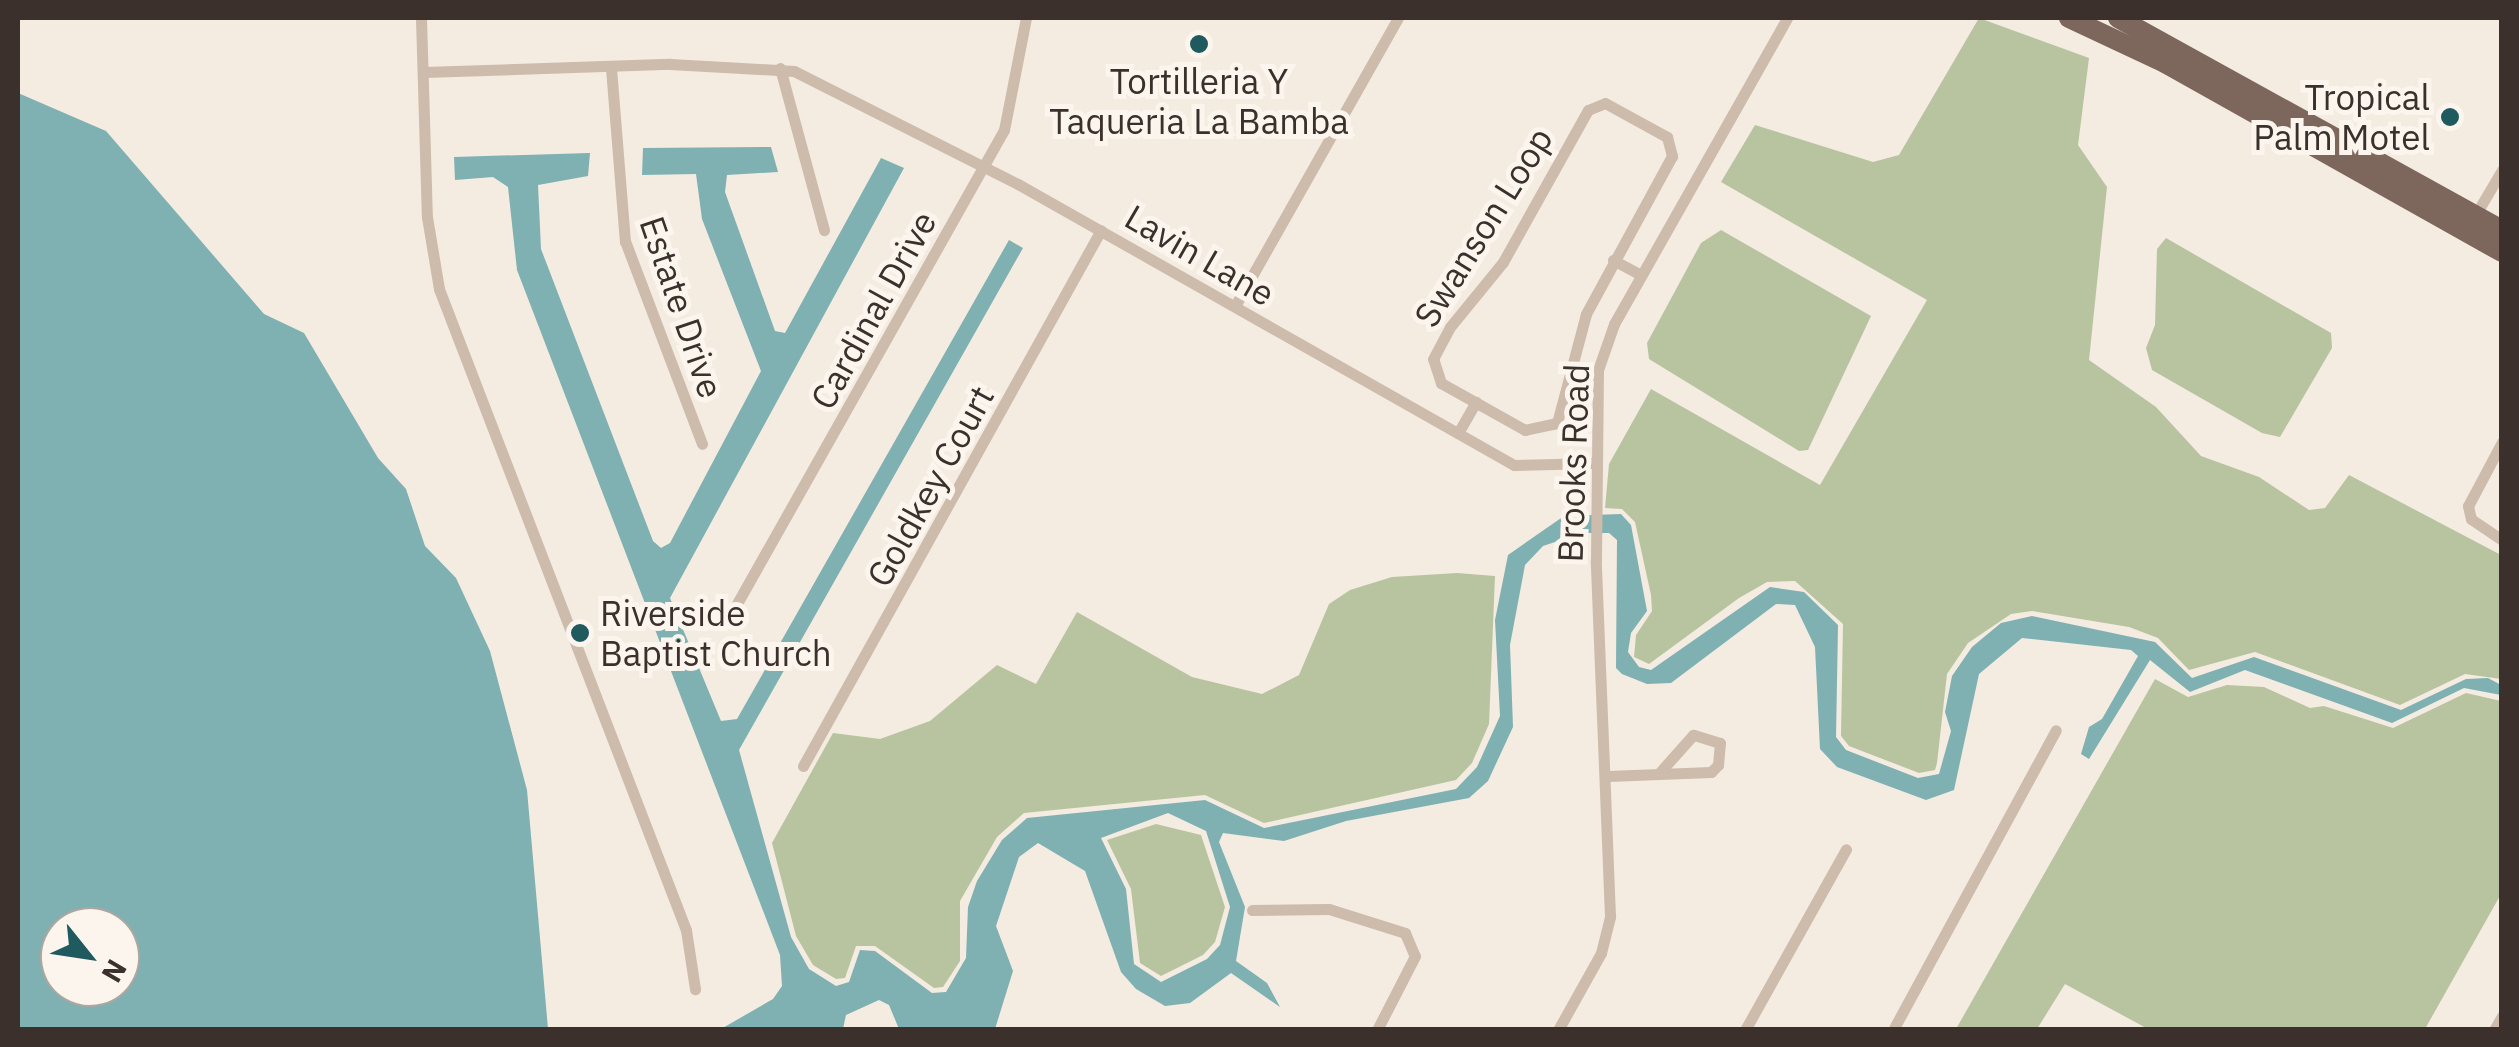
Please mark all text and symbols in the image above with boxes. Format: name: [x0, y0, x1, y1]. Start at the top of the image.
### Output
marker: Tortilleria Y Taqueria La Bamba: [1188, 33, 1210, 55]
place label: Tortilleria Y Taqueria La Bamba: [1049, 60, 1349, 142]
place label: Tropical Palm Motel: [2253, 76, 2430, 158]
marker: Tropical Palm Motel: [2439, 106, 2461, 128]
street label: Swanson Loop: [1405, 120, 1561, 334]
street label: Lavin Lane: [1118, 195, 1282, 315]
street label: Cardinal Drive: [801, 204, 945, 416]
street label: Estate Drive: [631, 211, 733, 403]
street label: Brooks Road: [1549, 363, 1597, 563]
street label: Goldkey Court: [858, 378, 1002, 594]
place label: Riverside Baptist Church: [600, 592, 832, 674]
marker: Riverside Baptist Church: [569, 622, 591, 644]
north arrow: [40, 907, 140, 1007]
text: N: [94, 953, 136, 989]

